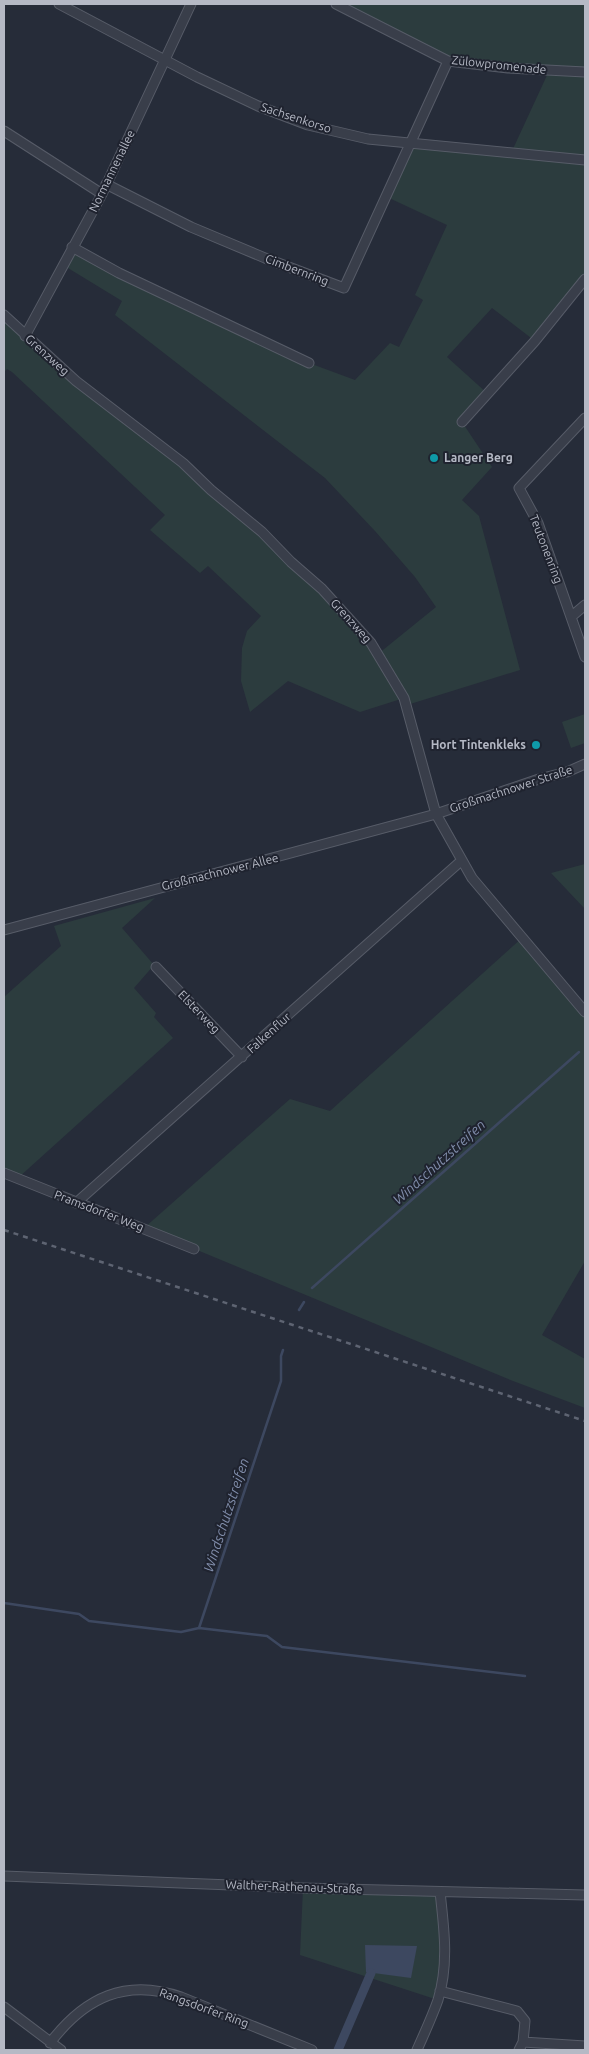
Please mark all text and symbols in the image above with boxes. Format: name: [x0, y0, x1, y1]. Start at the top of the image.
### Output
street label: Zülowpromenade: [451, 53, 547, 76]
street label: Sachsenkorso: [259, 100, 333, 135]
street label: Normannenallee: [86, 128, 137, 214]
street label: Cimbernring: [264, 251, 331, 288]
street label: Grenzweg: [23, 332, 72, 378]
place label: Langer Berg: [444, 451, 513, 464]
marker: Langer Berg: [428, 452, 440, 464]
street label: Teutonenring: [527, 512, 566, 585]
street label: Grenzweg: [328, 596, 374, 645]
place label: Hort Tintenkleks: [431, 738, 526, 751]
marker: Hort Tintenkleks: [530, 739, 542, 751]
street label: Großmachnower Straße: [448, 763, 574, 815]
street label: Großmachnower Allee: [160, 851, 280, 892]
street label: Elsterweg: [176, 988, 223, 1036]
street label: Falkenflur: [244, 1010, 293, 1055]
water label: Windschutzstreifen: [390, 1116, 488, 1208]
street label: Pramsdorfer Weg: [53, 1187, 146, 1234]
water label: Windschutzstreifen: [200, 1456, 252, 1574]
street label: Walther-Rathenau-Straße: [225, 1878, 363, 1895]
street label: Rangsdorfer Ring: [158, 1985, 250, 2030]

